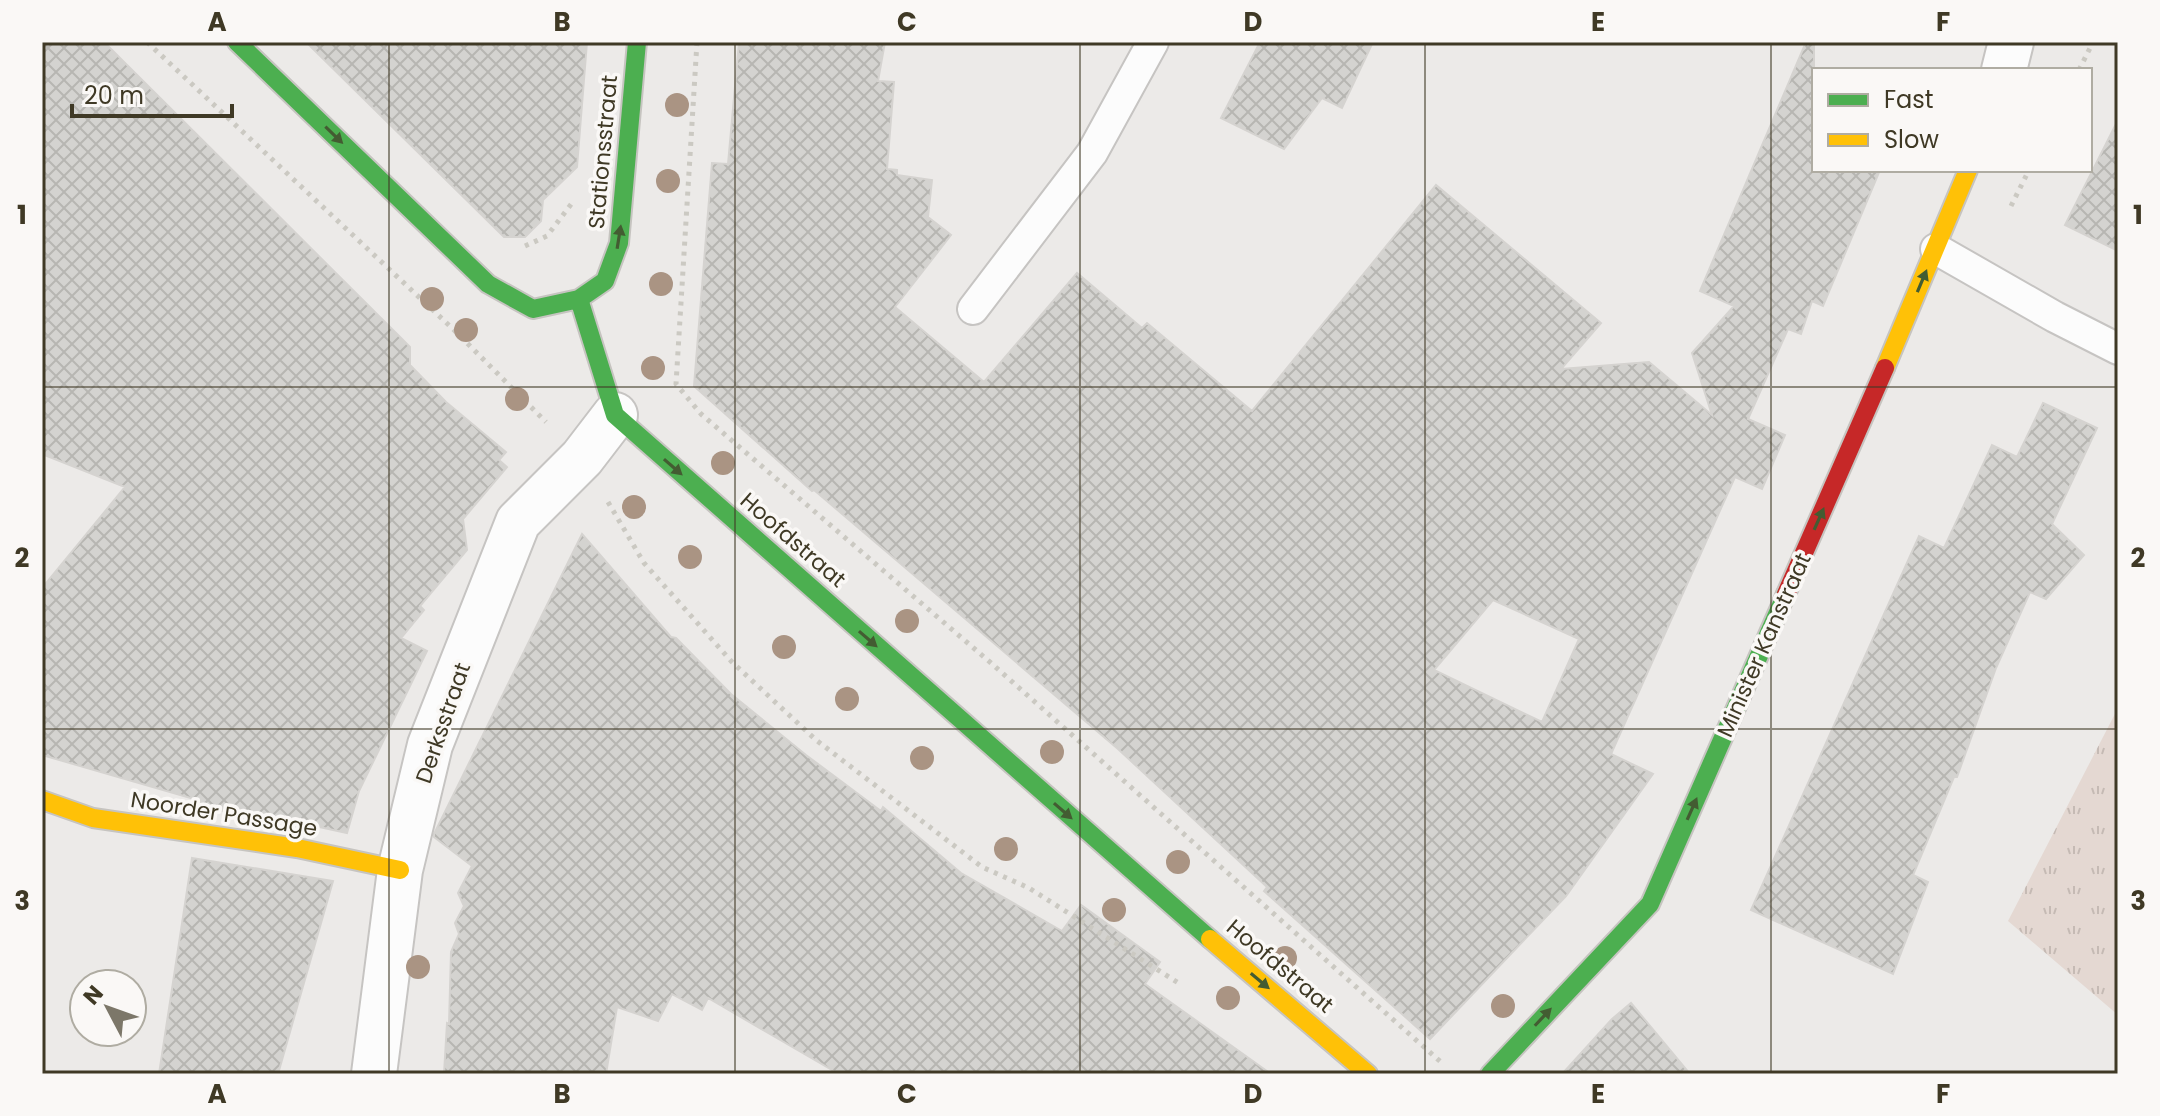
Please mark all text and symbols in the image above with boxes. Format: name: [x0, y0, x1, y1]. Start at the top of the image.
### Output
text: A: [207, 4, 227, 40]
text: B: [553, 4, 571, 40]
text: C: [897, 4, 917, 40]
text: D: [1244, 4, 1263, 40]
text: E: [1591, 4, 1605, 40]
text: F: [1936, 4, 1950, 40]
scale bar: [72, 68, 232, 118]
legend: [1812, 68, 2092, 172]
street label: Stationsstraat: [581, 74, 625, 230]
text: 20 m: [84, 79, 144, 112]
text: Fast: [1884, 83, 1934, 116]
text: Slow: [1884, 123, 1939, 156]
one-way arrow: [324, 125, 343, 144]
text: 1: [17, 197, 27, 233]
text: 1: [2133, 197, 2143, 233]
one-way arrow: [613, 224, 625, 249]
one-way arrow: [1916, 269, 1929, 293]
one-way arrow: [664, 457, 683, 475]
street label: Hoofdstraat: [733, 485, 853, 595]
one-way arrow: [1813, 508, 1826, 531]
text: 2: [15, 540, 30, 576]
text: 2: [2131, 540, 2146, 576]
street label: Minister Kanstraat: [1709, 548, 1819, 742]
one-way arrow: [858, 630, 878, 647]
street label: Derksstraat: [408, 659, 478, 787]
street label: Noorder Passage: [129, 784, 319, 844]
one-way arrow: [1686, 797, 1699, 821]
one-way arrow: [1052, 802, 1072, 819]
text: 3: [14, 883, 30, 919]
text: 3: [2130, 883, 2146, 919]
street label: Hoofdstraat: [1220, 912, 1340, 1020]
north arrow: [68, 968, 148, 1048]
one-way arrow: [1250, 972, 1270, 989]
text: N: [76, 979, 110, 1012]
one-way arrow: [1533, 1008, 1552, 1027]
text: A: [207, 1076, 227, 1112]
text: B: [553, 1076, 571, 1112]
text: C: [897, 1076, 917, 1112]
text: D: [1244, 1076, 1263, 1112]
text: E: [1591, 1076, 1605, 1112]
text: F: [1936, 1076, 1950, 1112]

